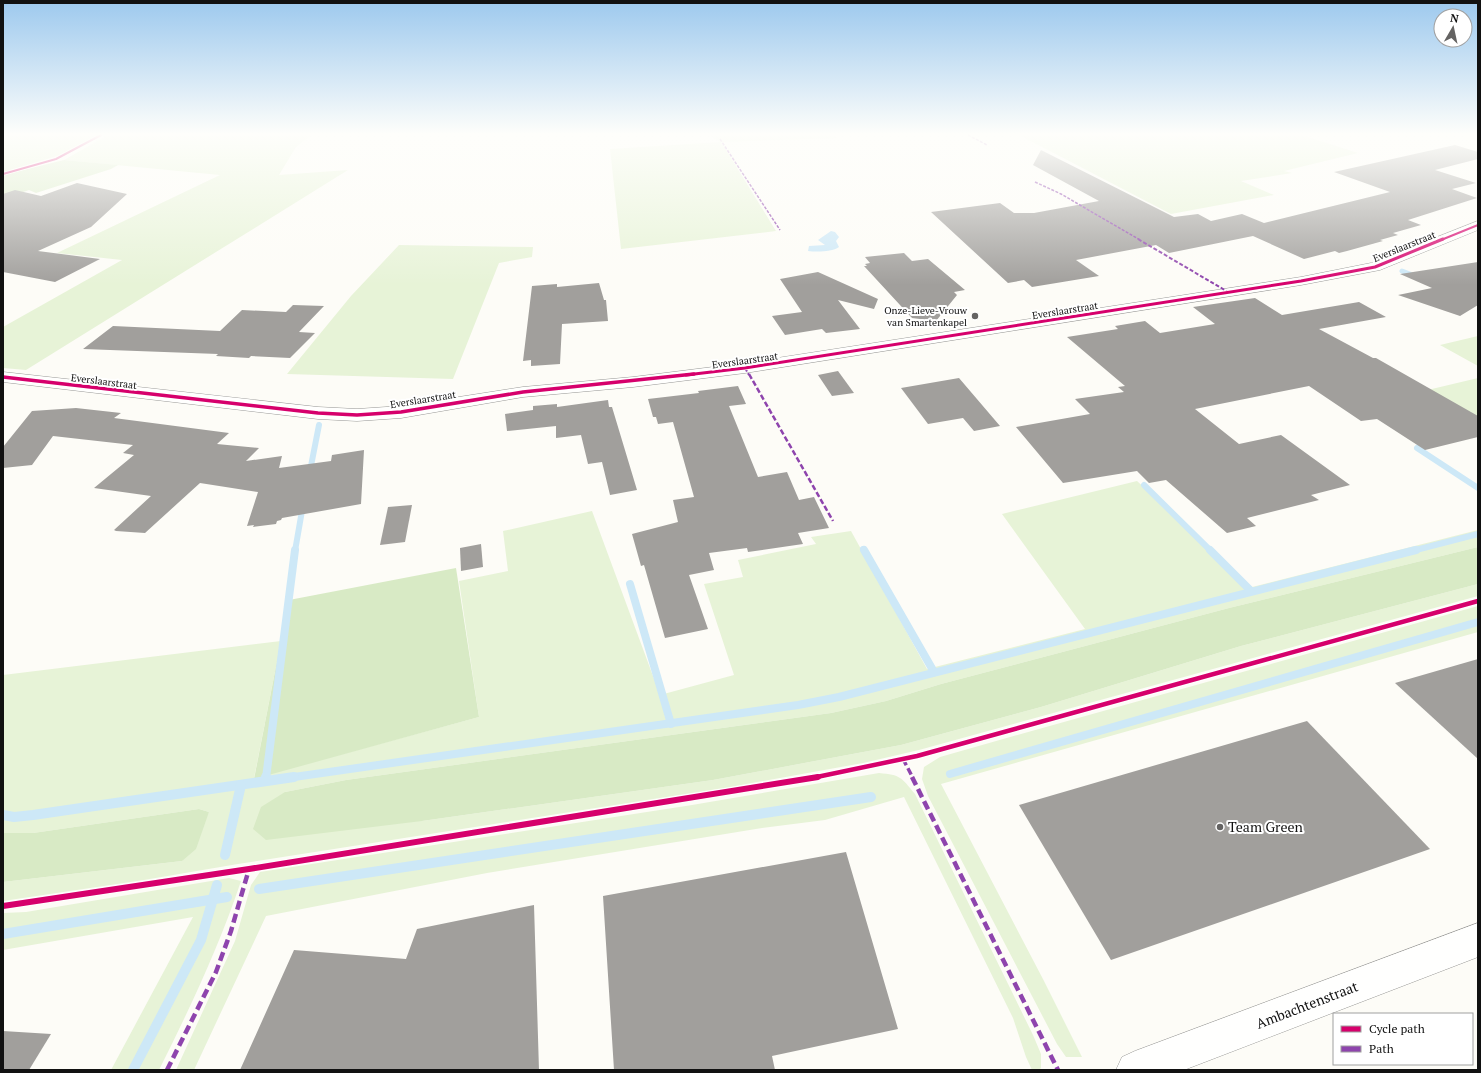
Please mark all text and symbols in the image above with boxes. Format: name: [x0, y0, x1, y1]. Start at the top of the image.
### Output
north arrow: [1433, 8, 1473, 48]
text: N: [1449, 11, 1460, 26]
street label: Everslaarstraat: [1371, 228, 1438, 265]
street label: Everslaarstraat: [1031, 299, 1099, 322]
place label: Onze-Lieve-Vrouw van Smartenkapel: [884, 304, 968, 329]
marker: Onze-Lieve-Vrouw van Smartenkapel: [970, 311, 980, 321]
street label: Everslaarstraat: [711, 349, 779, 372]
street label: Everslaarstraat: [70, 371, 138, 392]
street label: Everslaarstraat: [389, 388, 457, 411]
place label: Team Green: [1228, 817, 1303, 836]
marker: Team Green: [1215, 822, 1225, 832]
street label: Ambachtenstraat: [1253, 976, 1361, 1033]
legend: [1333, 1013, 1473, 1065]
text: Cycle path: [1369, 1021, 1425, 1036]
text: Path: [1369, 1041, 1394, 1056]

